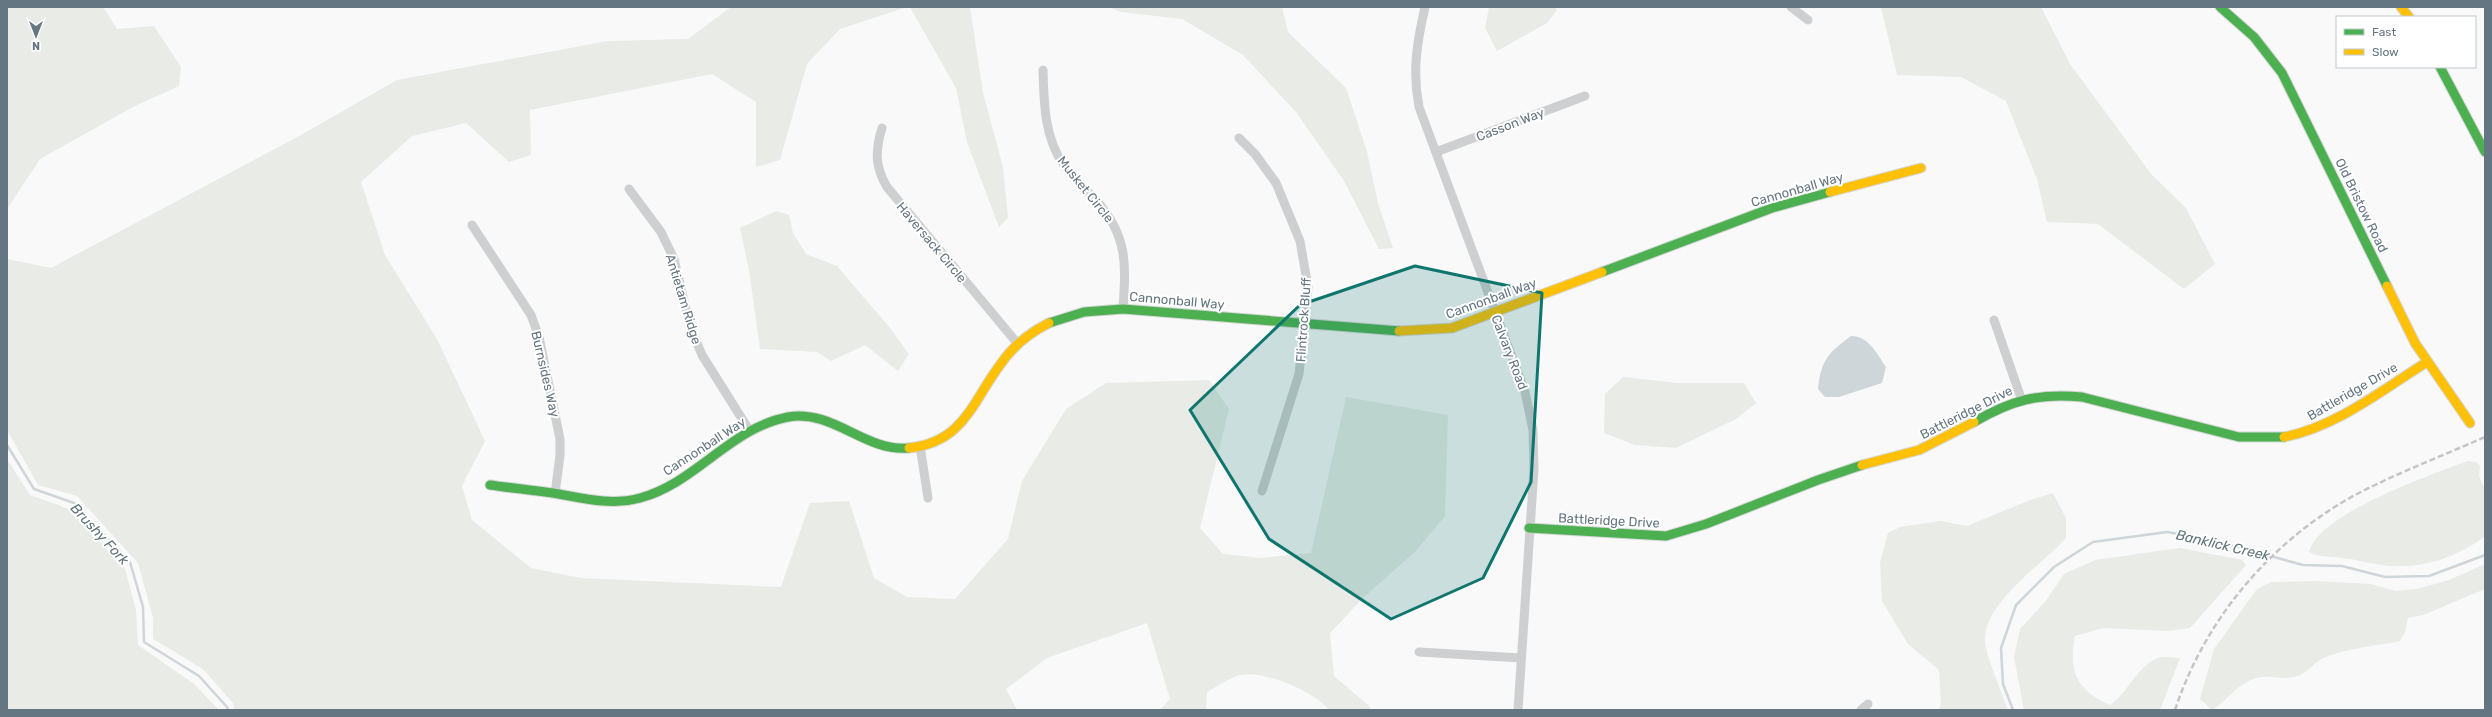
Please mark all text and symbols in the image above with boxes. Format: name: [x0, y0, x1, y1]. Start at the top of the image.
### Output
north arrow: [16, 16, 56, 56]
legend: [2336, 16, 2476, 68]
text: Fast: [2372, 25, 2396, 39]
text: N: [32, 39, 40, 52]
text: Slow: [2372, 45, 2399, 59]
street label: Casson Way: [1474, 105, 1546, 144]
street label: Musket Circle: [1054, 153, 1117, 225]
street label: Old Bristow Road: [2332, 156, 2391, 255]
street label: Cannonball Way: [1749, 169, 1845, 210]
street label: Haversack Circle: [894, 199, 970, 286]
street label: Antietam Ridge: [662, 252, 704, 346]
street label: Cannonball Way: [1444, 275, 1539, 322]
street label: Flintrock Bluff: [1293, 277, 1314, 363]
street label: Cannonball Way: [1129, 289, 1225, 312]
street label: Calvary Road: [1488, 313, 1531, 392]
street label: Burnsides Way: [528, 330, 563, 419]
street label: Battleridge Drive: [2304, 360, 2401, 424]
street label: Battleridge Drive: [1917, 383, 2015, 443]
street label: Cannonball Way: [660, 414, 748, 479]
water label: Brushy Fork: [67, 500, 133, 569]
street label: Battleridge Drive: [1558, 510, 1660, 532]
water label: Banklick Creek: [2174, 526, 2272, 565]

